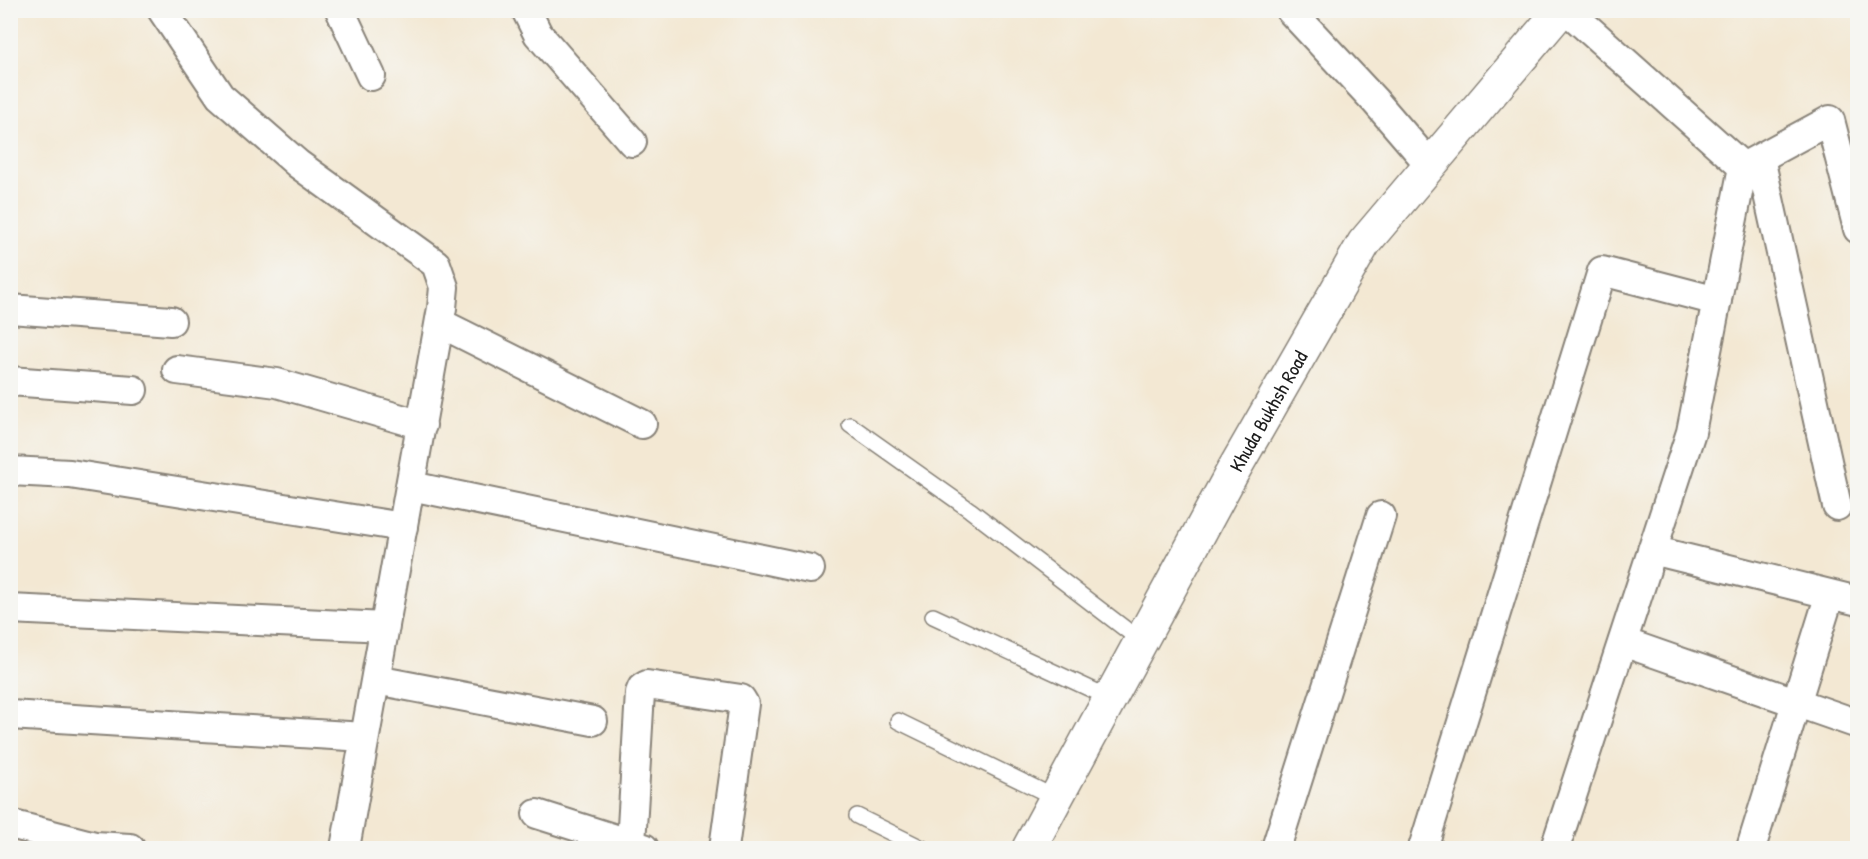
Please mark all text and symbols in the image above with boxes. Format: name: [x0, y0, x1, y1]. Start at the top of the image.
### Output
street label: Khuda Bukhsh Road: [1222, 345, 1313, 476]

